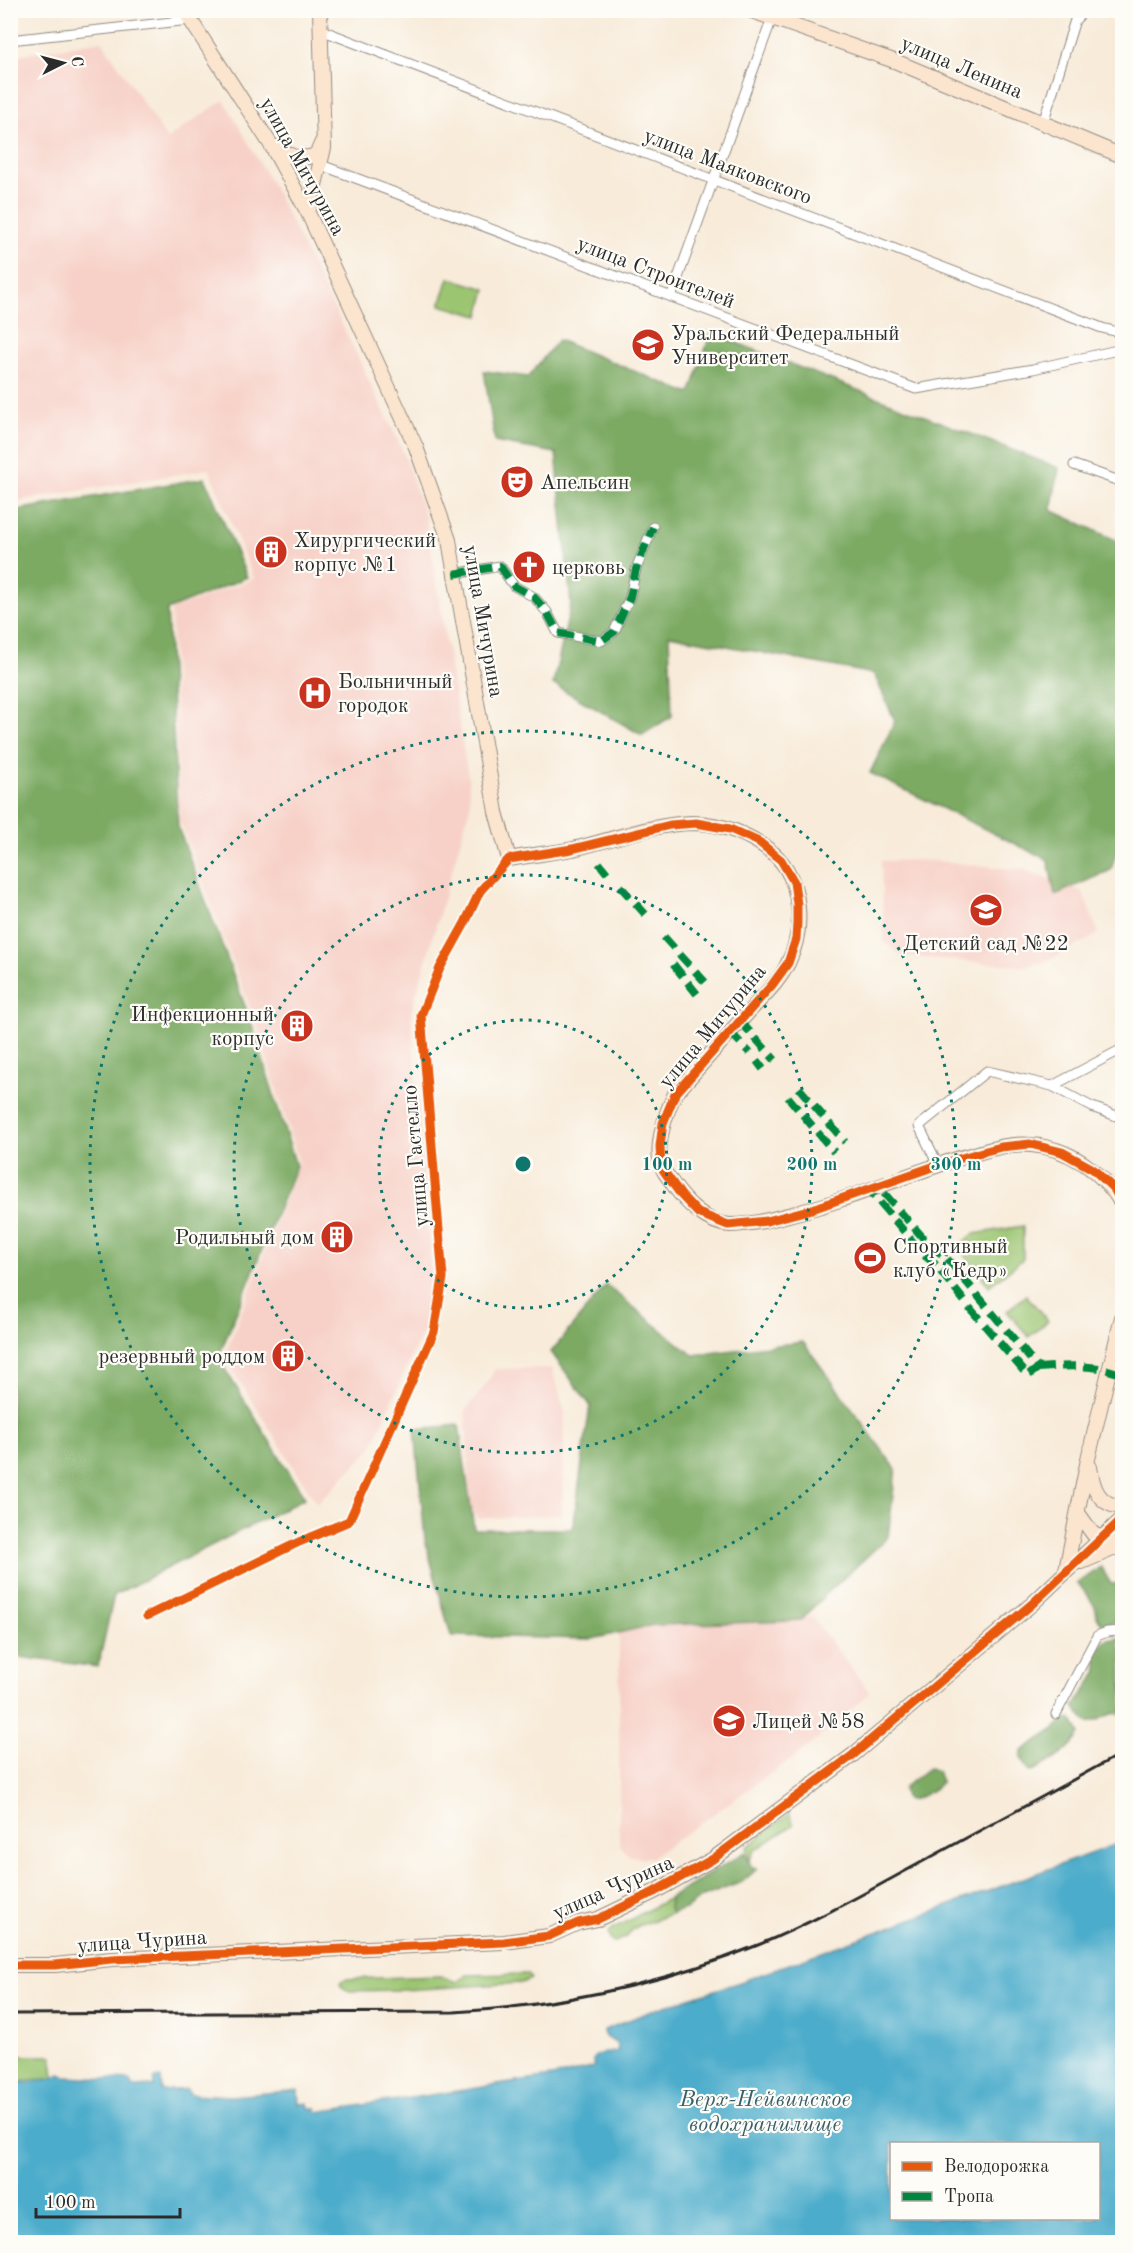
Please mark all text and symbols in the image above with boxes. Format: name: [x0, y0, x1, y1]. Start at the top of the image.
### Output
north arrow: [33, 33, 93, 93]
street label: улица Ленина: [897, 33, 1025, 104]
text: С: [67, 56, 84, 68]
street label: улица Мичурина: [255, 94, 348, 239]
street label: улица Маяковского: [641, 126, 814, 209]
street label: улица Строителей: [574, 234, 737, 313]
place label: Уральский Федеральный Университет: [671, 324, 900, 369]
school or university icon: Уральский Федеральный Университет: [630, 327, 666, 363]
theatre icon: Апельсин: [499, 464, 535, 500]
place label: Апельсин: [540, 473, 630, 494]
place label: Хирургический корпус №1: [294, 531, 436, 576]
building icon: Хирургический корпус №1: [253, 534, 289, 570]
street label: улица Мичурина: [459, 544, 506, 699]
church icon: церковь: [511, 549, 547, 585]
place label: церковь: [552, 558, 625, 579]
place label: Больничный городок: [338, 672, 453, 717]
hospital icon: Больничный городок: [297, 675, 333, 711]
school or university icon: Детский сад №22: [968, 892, 1004, 928]
place label: Детский сад №22: [903, 934, 1069, 955]
street label: улица Мичурина: [656, 961, 771, 1093]
place label: Инфекционный корпус: [131, 1005, 274, 1050]
building icon: Инфекционный корпус: [279, 1008, 315, 1044]
street label: улица Гастелло: [400, 1084, 433, 1228]
centre of rings: [513, 1154, 533, 1174]
text: 100 m: [642, 1156, 692, 1174]
text: 200 m: [787, 1156, 837, 1174]
text: 300 m: [931, 1156, 981, 1174]
building icon: Родильный дом: [319, 1219, 355, 1255]
place label: Родильный дом: [175, 1228, 314, 1249]
place label: Спортивный клуб «Кедр»: [893, 1237, 1008, 1282]
sports icon: Спортивный клуб «Кедр»: [852, 1240, 888, 1276]
building icon: резервный роддом: [270, 1338, 306, 1374]
place label: резервный роддом: [98, 1347, 265, 1368]
school or university icon: Лицей №58: [711, 1703, 747, 1739]
place label: Лицей №58: [752, 1712, 865, 1733]
street label: улица Чурина: [550, 1852, 677, 1924]
street label: улица Чурина: [76, 1927, 208, 1958]
water label: Верх-Нейвинское водохранилище: [679, 2089, 850, 2136]
legend: [890, 2142, 1100, 2220]
text: Велодорожка: [944, 2158, 1049, 2176]
scale bar: [36, 2181, 180, 2219]
text: Тропа: [944, 2188, 994, 2206]
text: 100 m: [45, 2194, 96, 2212]

